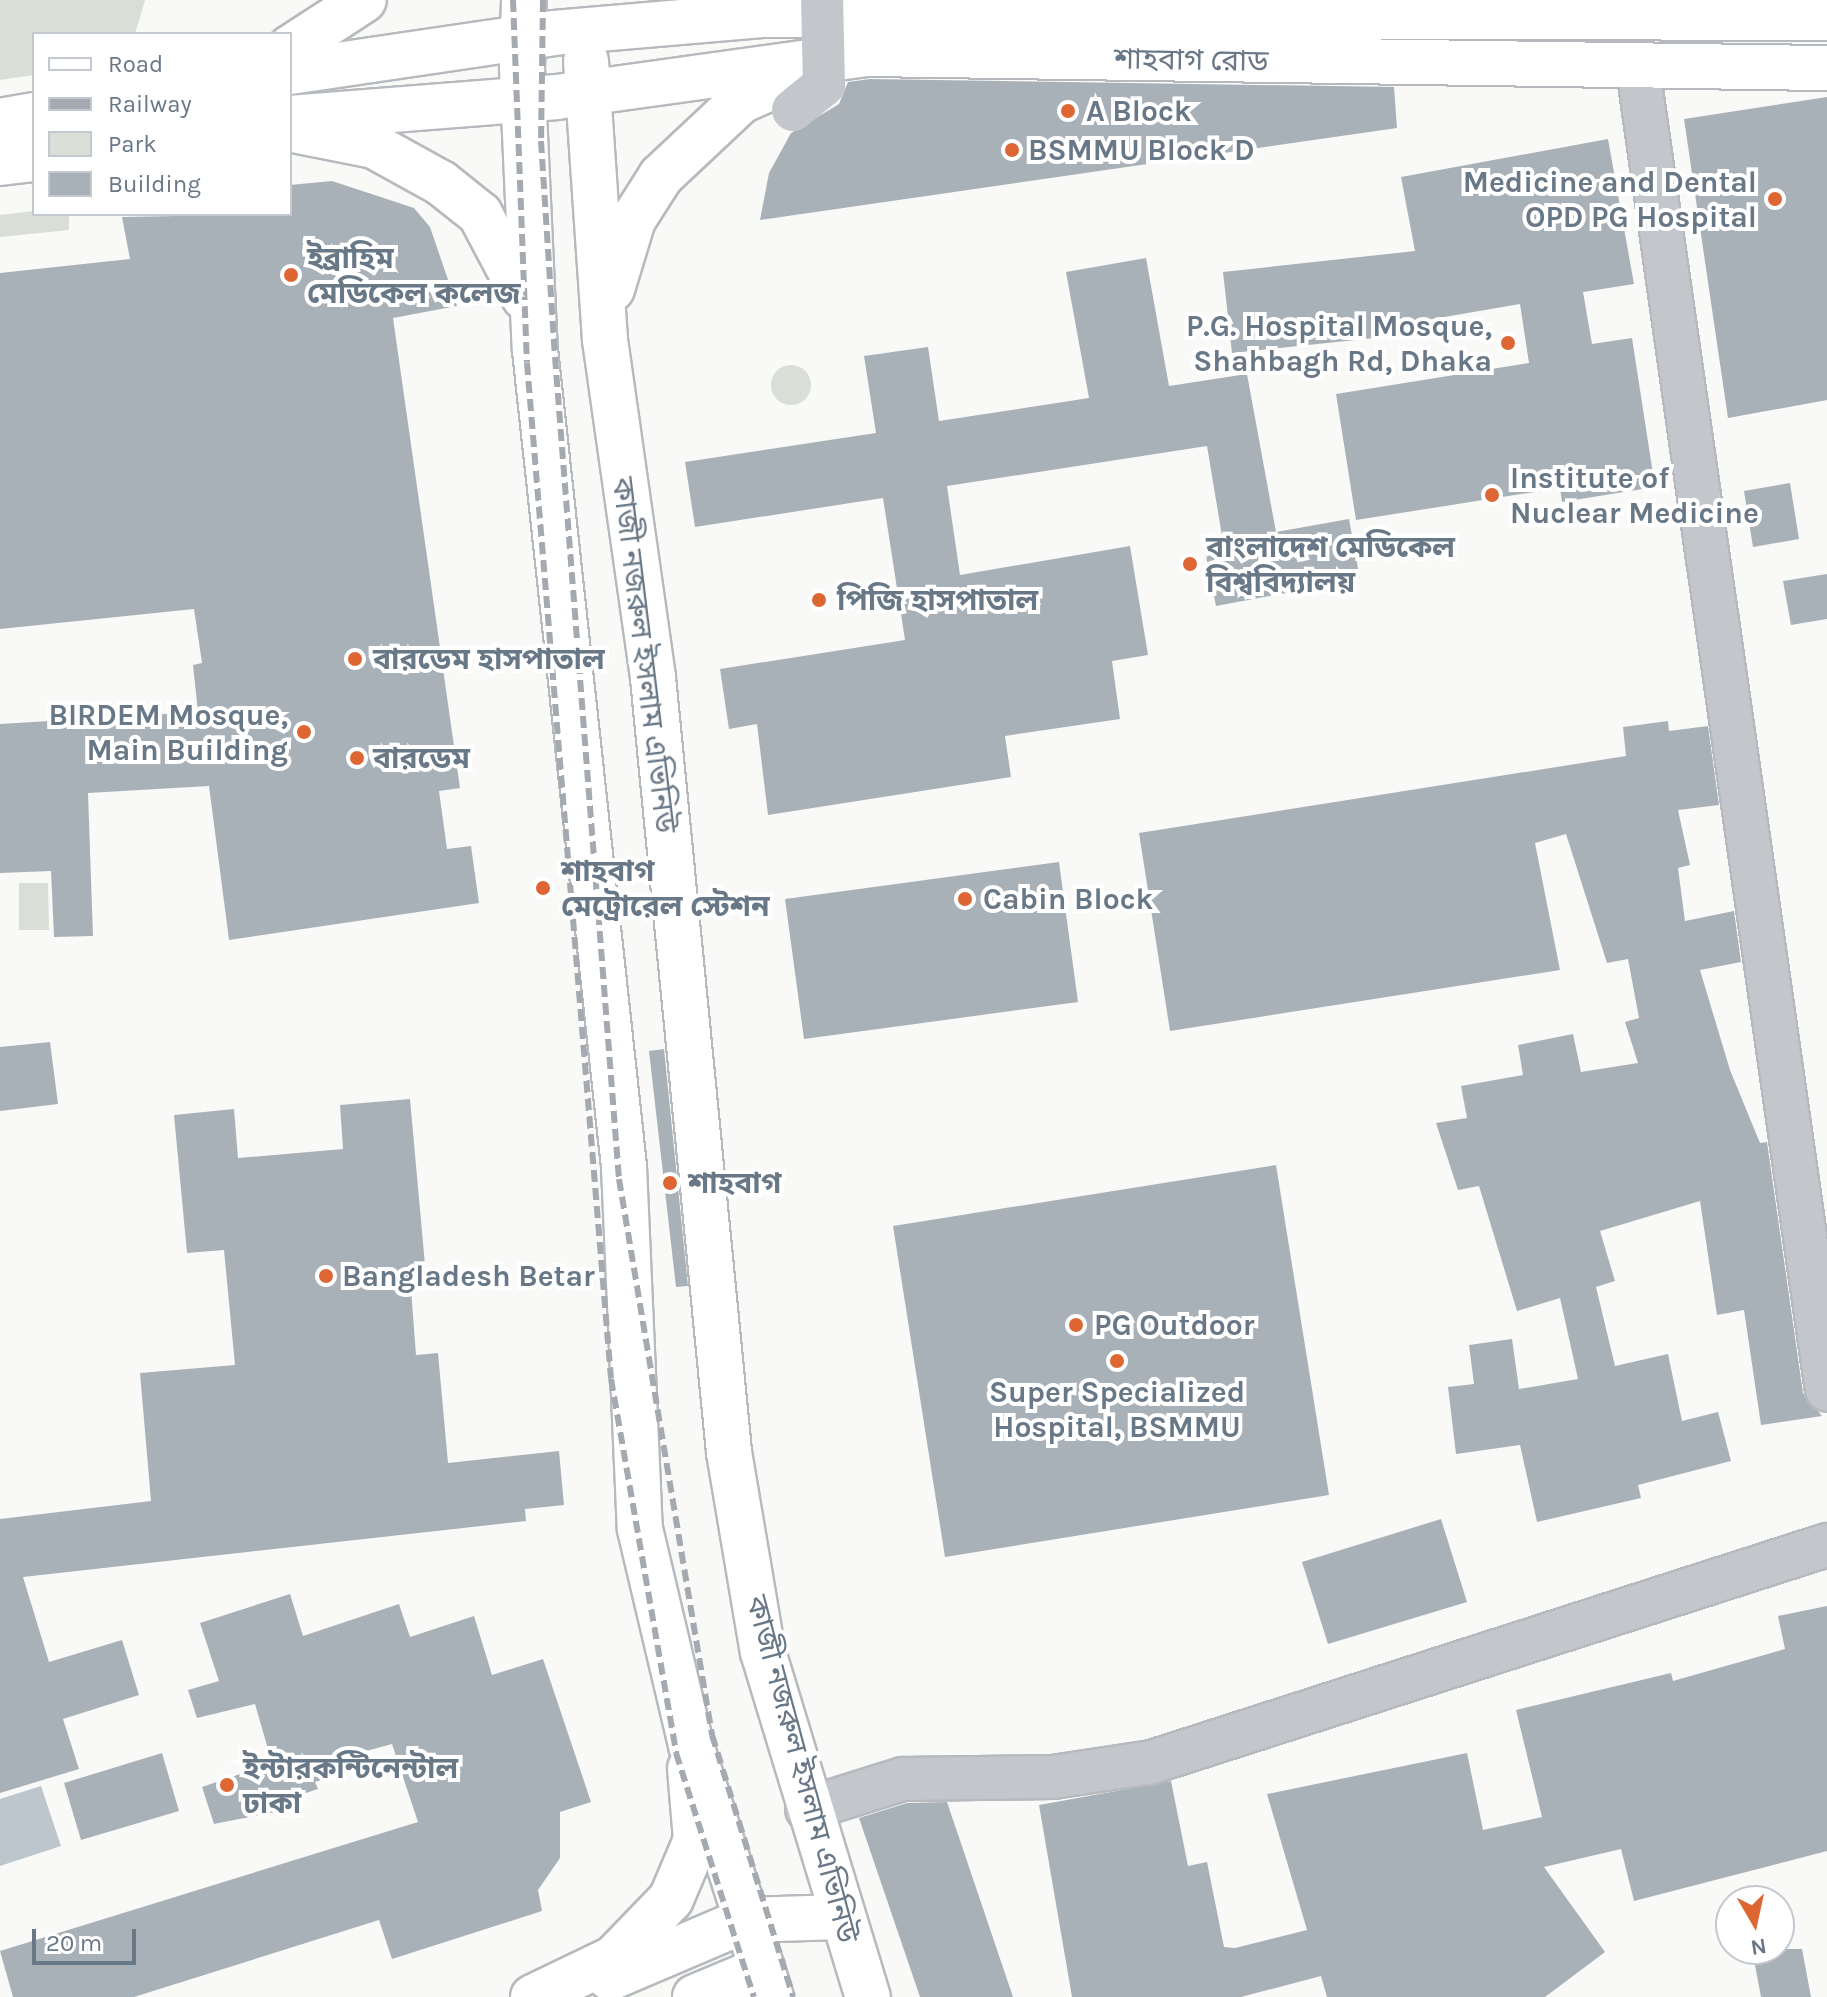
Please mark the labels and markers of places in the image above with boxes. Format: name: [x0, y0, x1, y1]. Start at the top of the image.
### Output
place label: A Block: [1086, 93, 1192, 129]
marker: A Block: [1057, 100, 1079, 122]
place label: BSMMU Block D: [1028, 132, 1255, 168]
marker: BSMMU Block D: [1003, 141, 1021, 159]
place label: Medicine and Dental OPD PG Hospital: [1463, 164, 1757, 234]
marker: Medicine and Dental OPD PG Hospital: [1764, 188, 1786, 210]
place label: ইব্রাহিম মেডিকেল কলেজ: [307, 240, 521, 310]
marker: ইব্রাহিম মেডিকেল কলেজ: [282, 266, 300, 284]
place label: P.G. Hospital Mosque, Shahbagh Rd, Dhaka: [1186, 308, 1492, 378]
marker: P.G. Hospital Mosque, Shahbagh Rd, Dhaka: [1499, 334, 1517, 352]
place label: Institute of Nuclear Medicine: [1510, 460, 1759, 530]
marker: Institute of Nuclear Medicine: [1481, 484, 1503, 506]
place label: বাংলাদেশ মেডিকেল বিশ্ববিদ্যালয়: [1206, 529, 1455, 600]
marker: বাংলাদেশ মেডিকেল বিশ্ববিদ্যালয়: [1181, 555, 1199, 573]
place label: পিজি হাসপাতাল: [837, 582, 1038, 618]
marker: পিজি হাসপাতাল: [808, 589, 830, 611]
place label: বারডেম হাসপাতাল: [373, 641, 605, 677]
marker: বারডেম হাসপাতাল: [344, 648, 366, 670]
place label: BIRDEM Mosque, Main Building: [48, 697, 288, 768]
marker: BIRDEM Mosque, Main Building: [295, 723, 313, 741]
place label: বারডেম: [373, 740, 470, 776]
marker: বারডেম: [348, 749, 366, 767]
place label: শাহবাগ মেট্রোরেল স্টেশন: [561, 853, 770, 924]
marker: শাহবাগ মেট্রোরেল স্টেশন: [532, 877, 554, 899]
place label: Cabin Block: [983, 881, 1153, 917]
marker: Cabin Block: [954, 888, 976, 910]
place label: শাহবাগ: [688, 1165, 781, 1201]
marker: শাহবাগ: [659, 1172, 681, 1194]
place label: Bangladesh Betar: [342, 1258, 595, 1294]
marker: Bangladesh Betar: [317, 1267, 335, 1285]
place label: PG Outdoor: [1094, 1307, 1255, 1343]
marker: PG Outdoor: [1065, 1314, 1087, 1336]
marker: Super Specialized Hospital, BSMMU: [1108, 1352, 1126, 1370]
place label: Super Specialized Hospital, BSMMU: [989, 1374, 1245, 1444]
place label: ইন্টারকন্টিনেন্টাল ঢাকা: [243, 1750, 458, 1820]
marker: ইন্টারকন্টিনেন্টাল ঢাকা: [218, 1776, 236, 1794]

